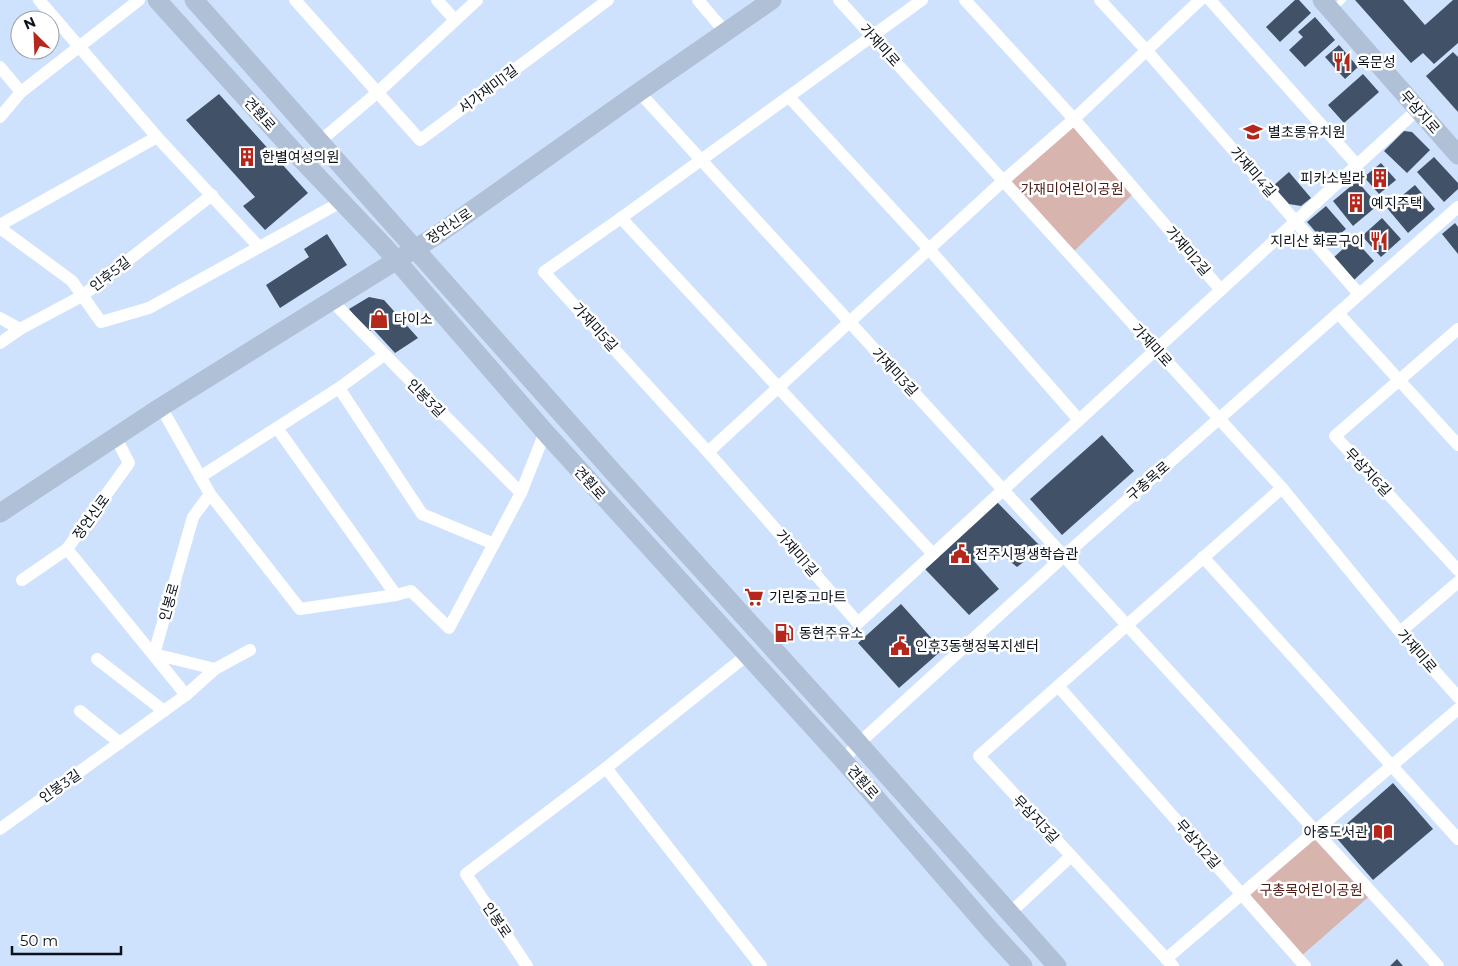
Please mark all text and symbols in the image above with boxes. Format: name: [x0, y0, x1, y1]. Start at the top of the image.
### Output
north arrow: [10, 10, 60, 60]
text: N: [21, 13, 39, 34]
street label: 가재미로: [856, 20, 904, 70]
restaurant icon: 옥문성: [1331, 51, 1353, 73]
place label: 옥문성: [1357, 53, 1396, 71]
street label: 서가재미1길: [455, 61, 521, 117]
street label: 무삼지로: [1396, 87, 1444, 137]
street label: 견훤로: [240, 94, 280, 134]
school or university icon: 별초롱유치원: [1242, 121, 1264, 143]
place label: 별초롱유치원: [1268, 123, 1345, 141]
street label: 가재미4길: [1226, 143, 1280, 201]
building icon: 한별여성의원: [236, 146, 258, 168]
place label: 한별여성의원: [262, 148, 339, 166]
building icon: 피카소빌라: [1369, 167, 1391, 189]
place label: 피카소빌라: [1301, 169, 1365, 187]
park label: 가재미어린이공원: [1020, 180, 1124, 198]
building icon: 예지주택: [1345, 192, 1367, 214]
place label: 예지주택: [1371, 194, 1423, 212]
street label: 정언신로: [423, 204, 475, 248]
street label: 가재미2길: [1162, 223, 1214, 279]
restaurant icon: 지리산 화로구이: [1368, 230, 1390, 252]
place label: 지리산 화로구이: [1270, 232, 1364, 250]
street label: 인후5길: [86, 253, 134, 295]
street label: 가재미5길: [568, 299, 622, 355]
shop icon: 다이소: [368, 308, 390, 330]
place label: 다이소: [394, 310, 433, 328]
street label: 가재미로: [1128, 320, 1176, 370]
street label: 가재미3길: [868, 344, 922, 400]
street label: 인봉3길: [403, 375, 449, 421]
street label: 무삼지6길: [1341, 444, 1395, 500]
street label: 구총목로: [1123, 457, 1173, 505]
street label: 견훤로: [570, 463, 610, 503]
street label: 정언신로: [69, 491, 113, 543]
street label: 가재미1길: [772, 526, 822, 580]
public building icon: 전주시평생학습관: [949, 543, 971, 565]
place label: 전주시평생학습관: [975, 545, 1078, 563]
street label: 인봉로: [155, 581, 183, 623]
supermarket icon: 기린중고마트: [743, 586, 765, 608]
place label: 기린중고마트: [769, 588, 846, 606]
fuel station icon: 동현주유소: [773, 622, 795, 644]
place label: 동현주유소: [799, 624, 864, 642]
street label: 가재미로: [1393, 626, 1441, 676]
public building icon: 인후3동행정복지센터: [889, 635, 911, 657]
place label: 인후3동행정복지센터: [915, 637, 1039, 655]
street label: 견훤로: [844, 762, 883, 803]
street label: 인봉3길: [36, 765, 84, 807]
street label: 무삼지3길: [1009, 791, 1063, 847]
street label: 무삼지2길: [1172, 816, 1224, 872]
library icon: 아중도서관: [1372, 821, 1394, 843]
place label: 아중도서관: [1304, 823, 1368, 841]
park label: 구총목어린이공원: [1259, 881, 1363, 899]
street label: 인봉로: [479, 899, 515, 941]
scale bar: [12, 924, 121, 956]
text: 50 m: [20, 931, 58, 950]

